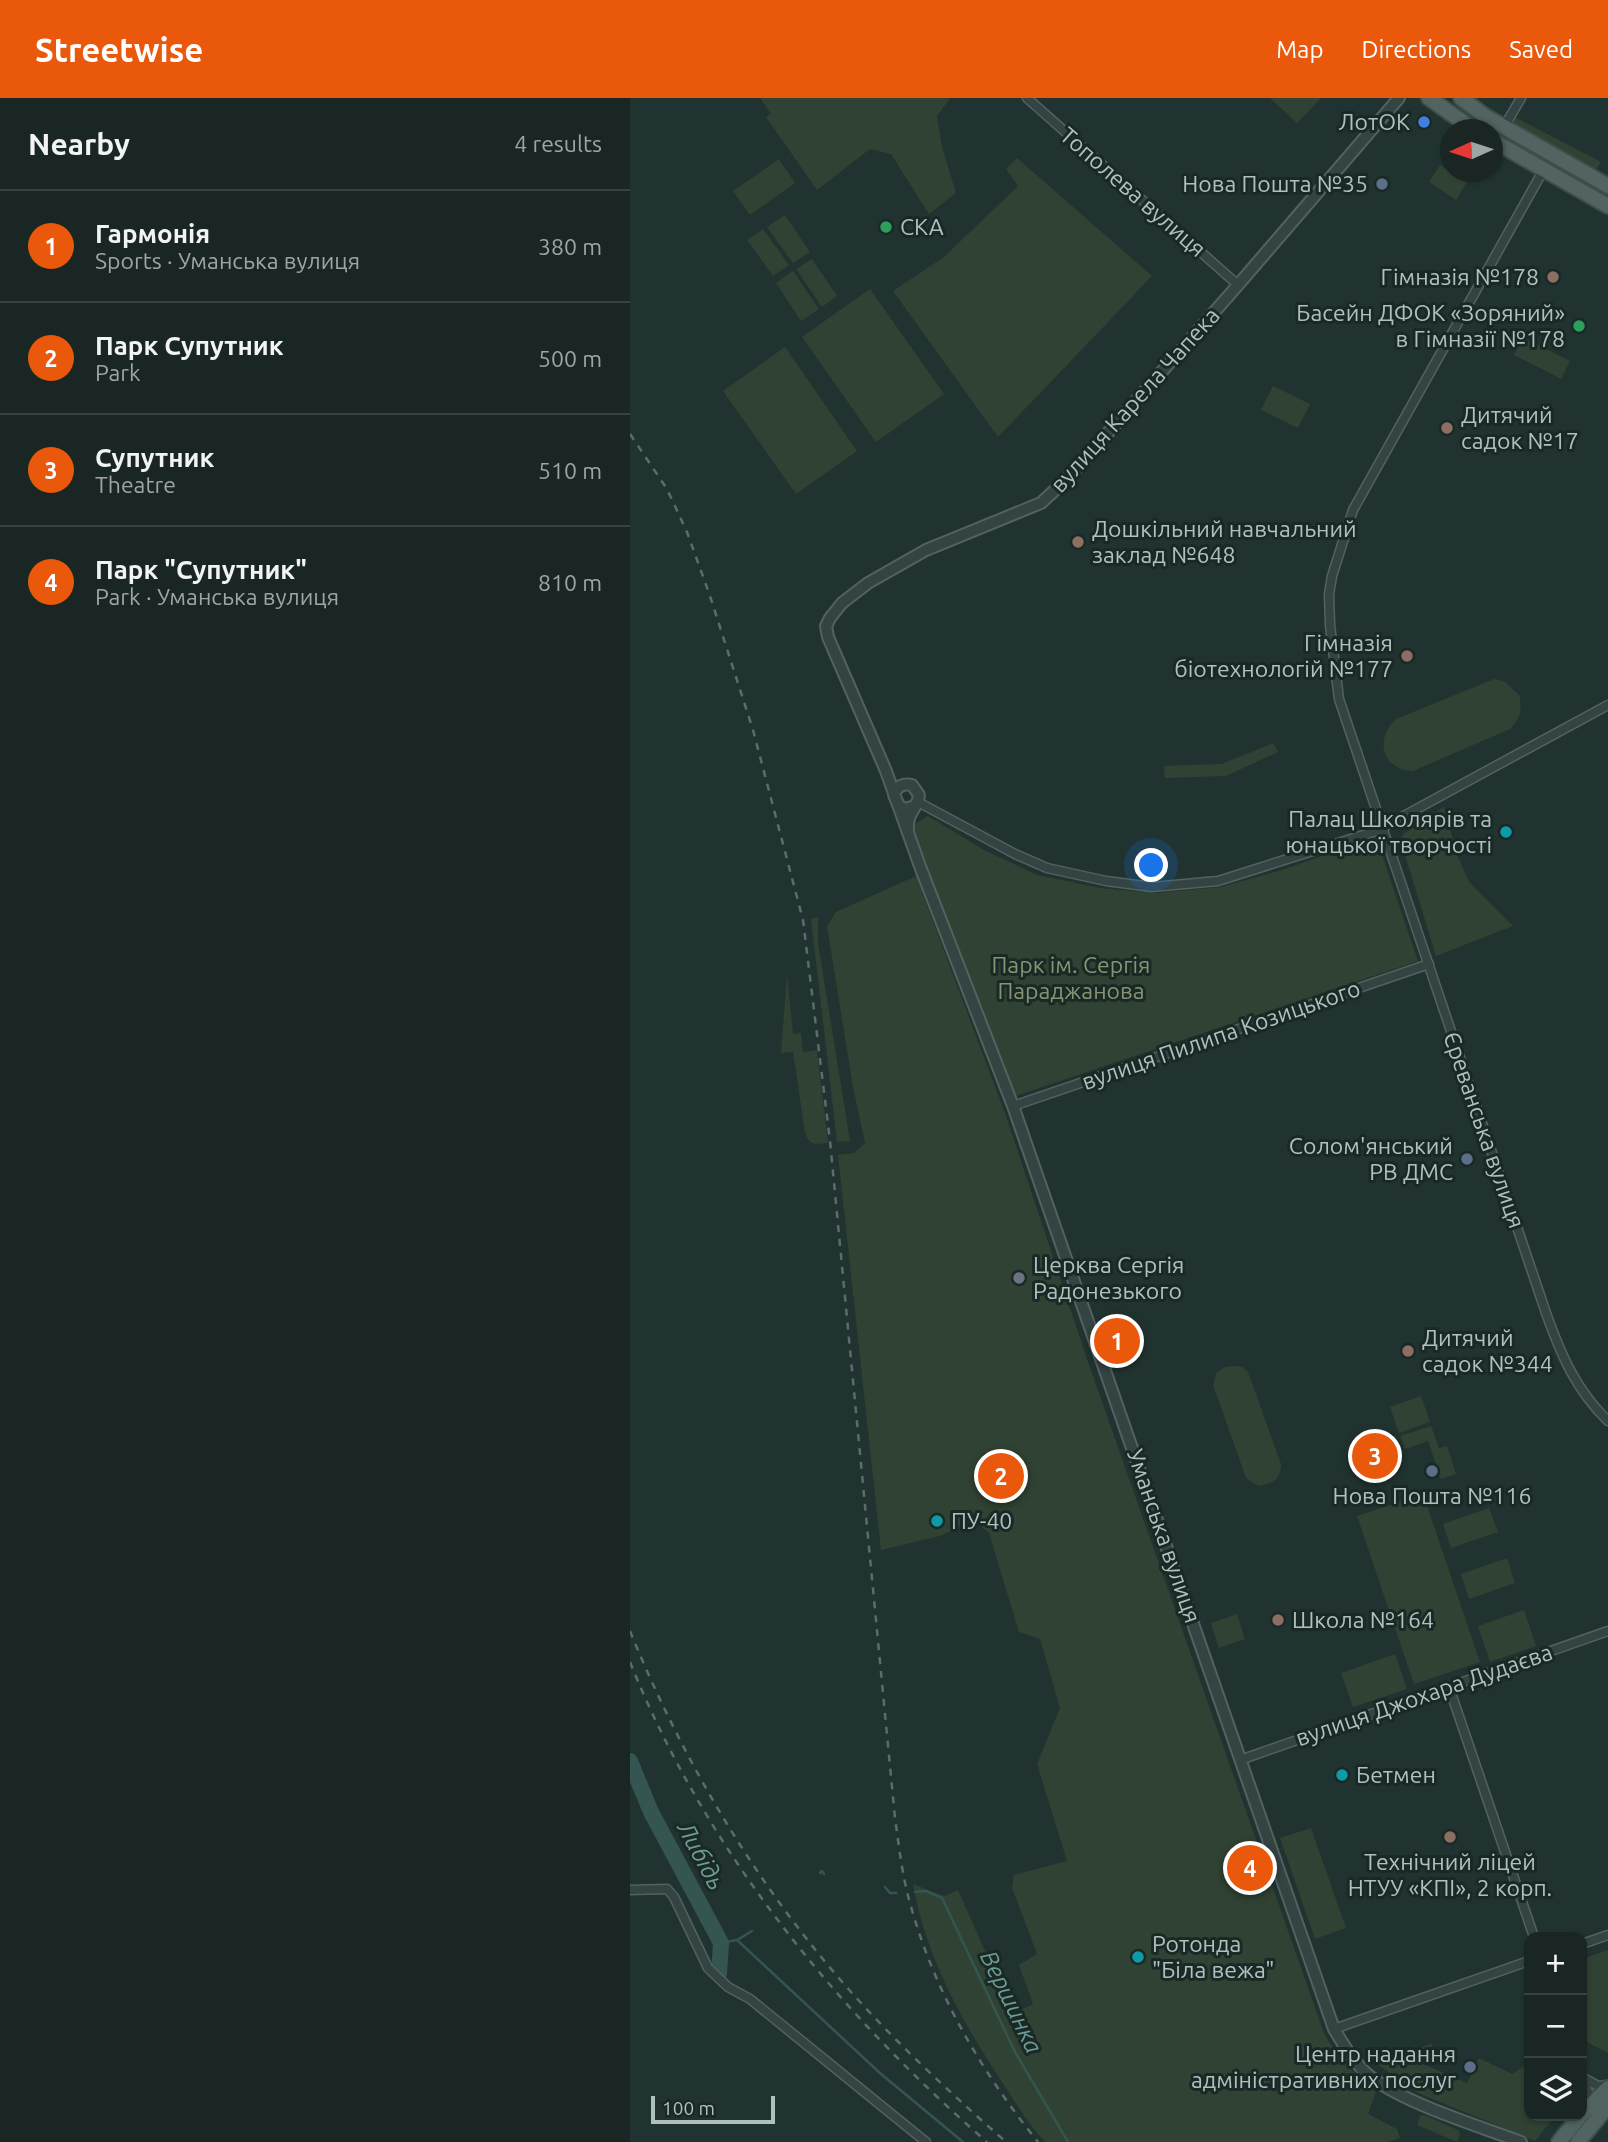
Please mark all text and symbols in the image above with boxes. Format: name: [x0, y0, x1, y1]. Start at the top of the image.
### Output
text: Streetwise: [35, 31, 203, 68]
text: Map: [1276, 36, 1323, 63]
text: Directions: [1361, 36, 1471, 63]
text: Saved: [1509, 36, 1573, 63]
place label: ЛотОК: [1339, 109, 1410, 134]
marker: ЛотОК: [1416, 114, 1432, 130]
north arrow: [1440, 119, 1503, 182]
street label: Тополева вулиця: [1056, 122, 1211, 261]
text: Nearby: [28, 127, 130, 161]
text: 4 results: [514, 131, 602, 156]
place label: Нова Пошта №35: [1182, 171, 1368, 196]
marker: Нова Пошта №35: [1374, 176, 1390, 192]
place label: СКА: [900, 214, 944, 239]
text: Гармонія: [95, 219, 210, 248]
marker: СКА: [878, 219, 894, 235]
text: 1: [45, 234, 57, 259]
text: 380 m: [538, 234, 602, 259]
text: Sports · Уманська вулиця: [95, 248, 360, 273]
place label: Гімназія №178: [1381, 264, 1539, 289]
marker: Гімназія №178: [1545, 269, 1561, 285]
place label: Басейн ДФОК «Зоряний» в Гімназії №178: [1296, 300, 1565, 351]
street label: вулиця Карела Чапека: [1045, 302, 1224, 497]
marker: Басейн ДФОК «Зоряний» в Гімназії №178: [1571, 318, 1587, 334]
text: Парк Супутник: [95, 331, 284, 360]
text: 2: [45, 346, 57, 371]
text: 500 m: [538, 346, 602, 371]
text: Park: [95, 360, 141, 385]
place label: Дитячий садок №17: [1461, 402, 1579, 453]
marker: Дитячий садок №17: [1439, 420, 1455, 436]
text: Супутник: [95, 443, 214, 472]
text: 3: [45, 458, 57, 483]
text: 510 m: [538, 458, 602, 483]
text: Theatre: [95, 472, 176, 497]
place label: Дошкільний навчальний заклад №648: [1092, 516, 1357, 567]
marker: Дошкільний навчальний заклад №648: [1070, 534, 1086, 550]
text: Парк "Супутник": [95, 555, 307, 584]
text: 4: [45, 570, 57, 595]
text: 810 m: [538, 570, 602, 595]
text: Park · Уманська вулиця: [95, 584, 339, 609]
place label: Гімназія біотехнологій №177: [1174, 630, 1393, 681]
marker: Гімназія біотехнологій №177: [1399, 648, 1415, 664]
place label: Палац Школярів та юнацької творчості: [1285, 806, 1492, 857]
marker: Палац Школярів та юнацької творчості: [1498, 824, 1514, 840]
your location: [1134, 848, 1168, 882]
park label: Парк ім. Сергія Параджанова: [992, 952, 1150, 1003]
street label: вулиця Пилипа Козицького: [1078, 975, 1363, 1094]
street label: Єреванська вулиця: [1439, 1028, 1530, 1231]
place label: Солом'янський РВ ДМС: [1289, 1133, 1453, 1184]
marker: Солом'янський РВ ДМС: [1459, 1151, 1475, 1167]
place label: Церква Сергія Радонезького: [1033, 1252, 1184, 1303]
marker: Церква Сергія Радонезького: [1011, 1270, 1027, 1286]
pin: 1: [1094, 1315, 1140, 1367]
place label: Дитячий садок №344: [1422, 1325, 1553, 1376]
marker: Дитячий садок №344: [1400, 1343, 1416, 1359]
pin: 3: [1352, 1430, 1398, 1482]
street label: Уманська вулиця: [1123, 1446, 1206, 1626]
pin: 2: [978, 1450, 1024, 1502]
marker: Нова Пошта №116: [1424, 1463, 1440, 1479]
place label: Нова Пошта №116: [1333, 1483, 1531, 1508]
place label: ПУ-40: [951, 1508, 1012, 1533]
marker: ПУ-40: [929, 1513, 945, 1529]
place label: Школа №164: [1292, 1607, 1434, 1632]
marker: Школа №164: [1270, 1612, 1286, 1628]
street label: вулиця Джохара Дудаєва: [1292, 1639, 1556, 1750]
place label: Бетмен: [1356, 1762, 1436, 1787]
marker: Бетмен: [1334, 1767, 1350, 1783]
water label: Либідь: [672, 1816, 730, 1894]
marker: Технічний ліцей НТУУ «КПІ», 2 корп.: [1442, 1829, 1458, 1845]
pin: 4: [1227, 1842, 1273, 1894]
place label: Технічний ліцей НТУУ «КПІ», 2 корп.: [1348, 1849, 1552, 1900]
place label: Ротонда "Біла вежа": [1152, 1931, 1275, 1982]
map controls: [1524, 1932, 1587, 2121]
button: +: [1524, 1932, 1587, 1995]
water label: Вершинка: [975, 1946, 1048, 2057]
marker: Ротонда "Біла вежа": [1130, 1949, 1146, 1965]
button: −: [1524, 1995, 1587, 2058]
place label: Центр надання адміністративних послуг: [1191, 2041, 1456, 2092]
button: layers: [1524, 2058, 1587, 2121]
marker: Центр надання адміністративних послуг: [1462, 2059, 1478, 2075]
scale bar: [651, 2093, 775, 2125]
text: 100 m: [662, 2097, 715, 2119]

